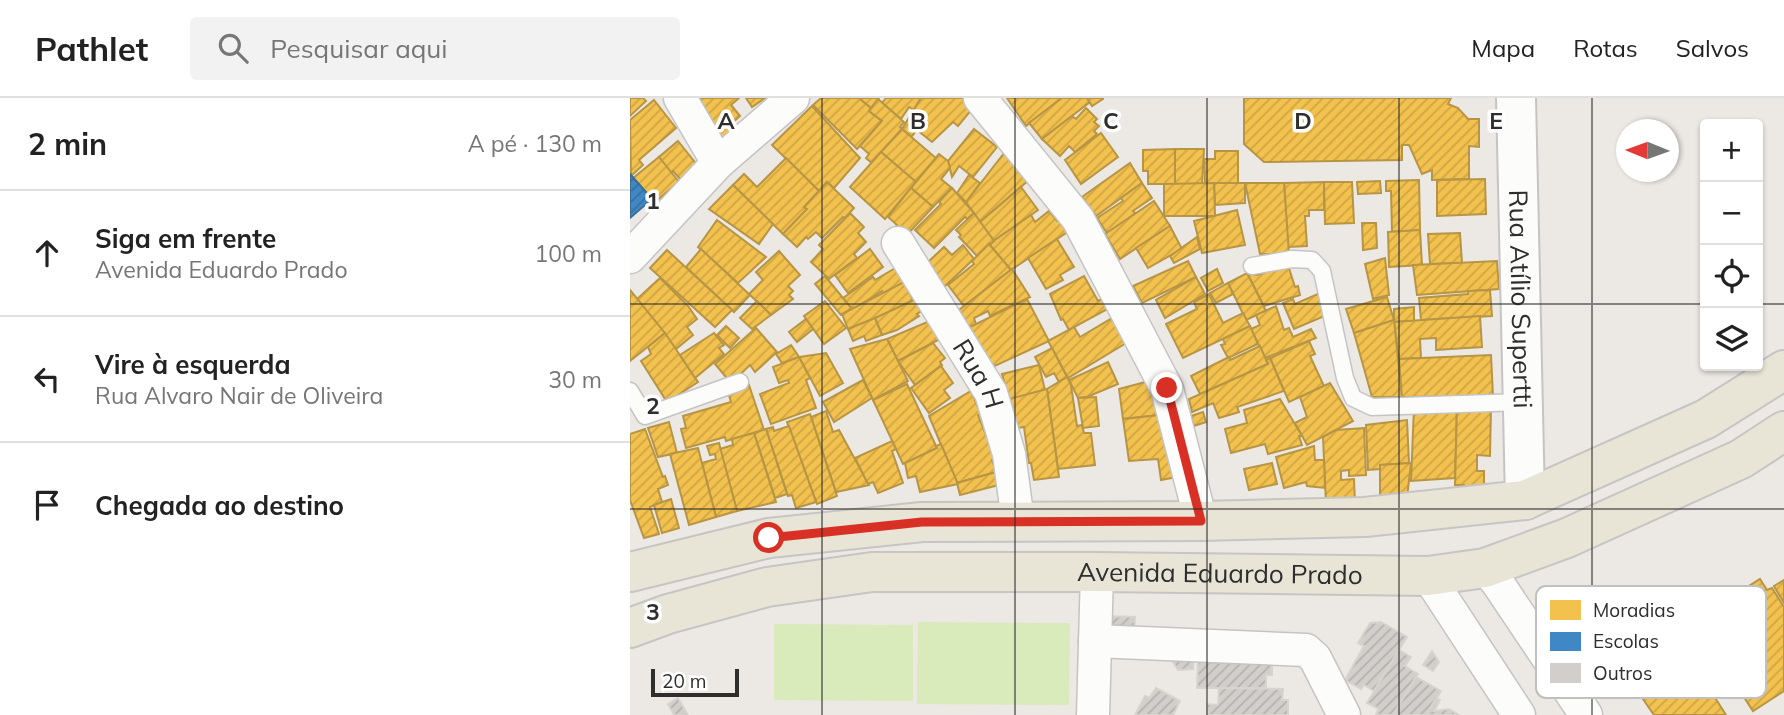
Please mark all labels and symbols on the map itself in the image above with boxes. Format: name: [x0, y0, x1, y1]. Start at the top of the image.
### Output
text: A: [717, 106, 735, 135]
text: B: [910, 106, 926, 135]
text: C: [1103, 106, 1119, 135]
text: D: [1294, 106, 1312, 135]
text: E: [1489, 106, 1503, 135]
north arrow: [1616, 119, 1679, 182]
text: 1: [646, 186, 660, 215]
street label: Rua Atílio Supertti: [1502, 189, 1540, 409]
street label: Rua H: [946, 333, 1012, 412]
route end: [1151, 372, 1182, 403]
text: 2: [646, 391, 660, 420]
route start: [753, 522, 784, 553]
street label: Avenida Eduardo Prado: [1077, 555, 1363, 591]
legend: [1536, 586, 1766, 698]
text: 3: [646, 597, 660, 626]
text: Moradias: [1593, 598, 1675, 622]
text: Escolas: [1593, 629, 1659, 653]
text: Outros: [1593, 661, 1652, 685]
scale bar: [651, 666, 738, 698]

